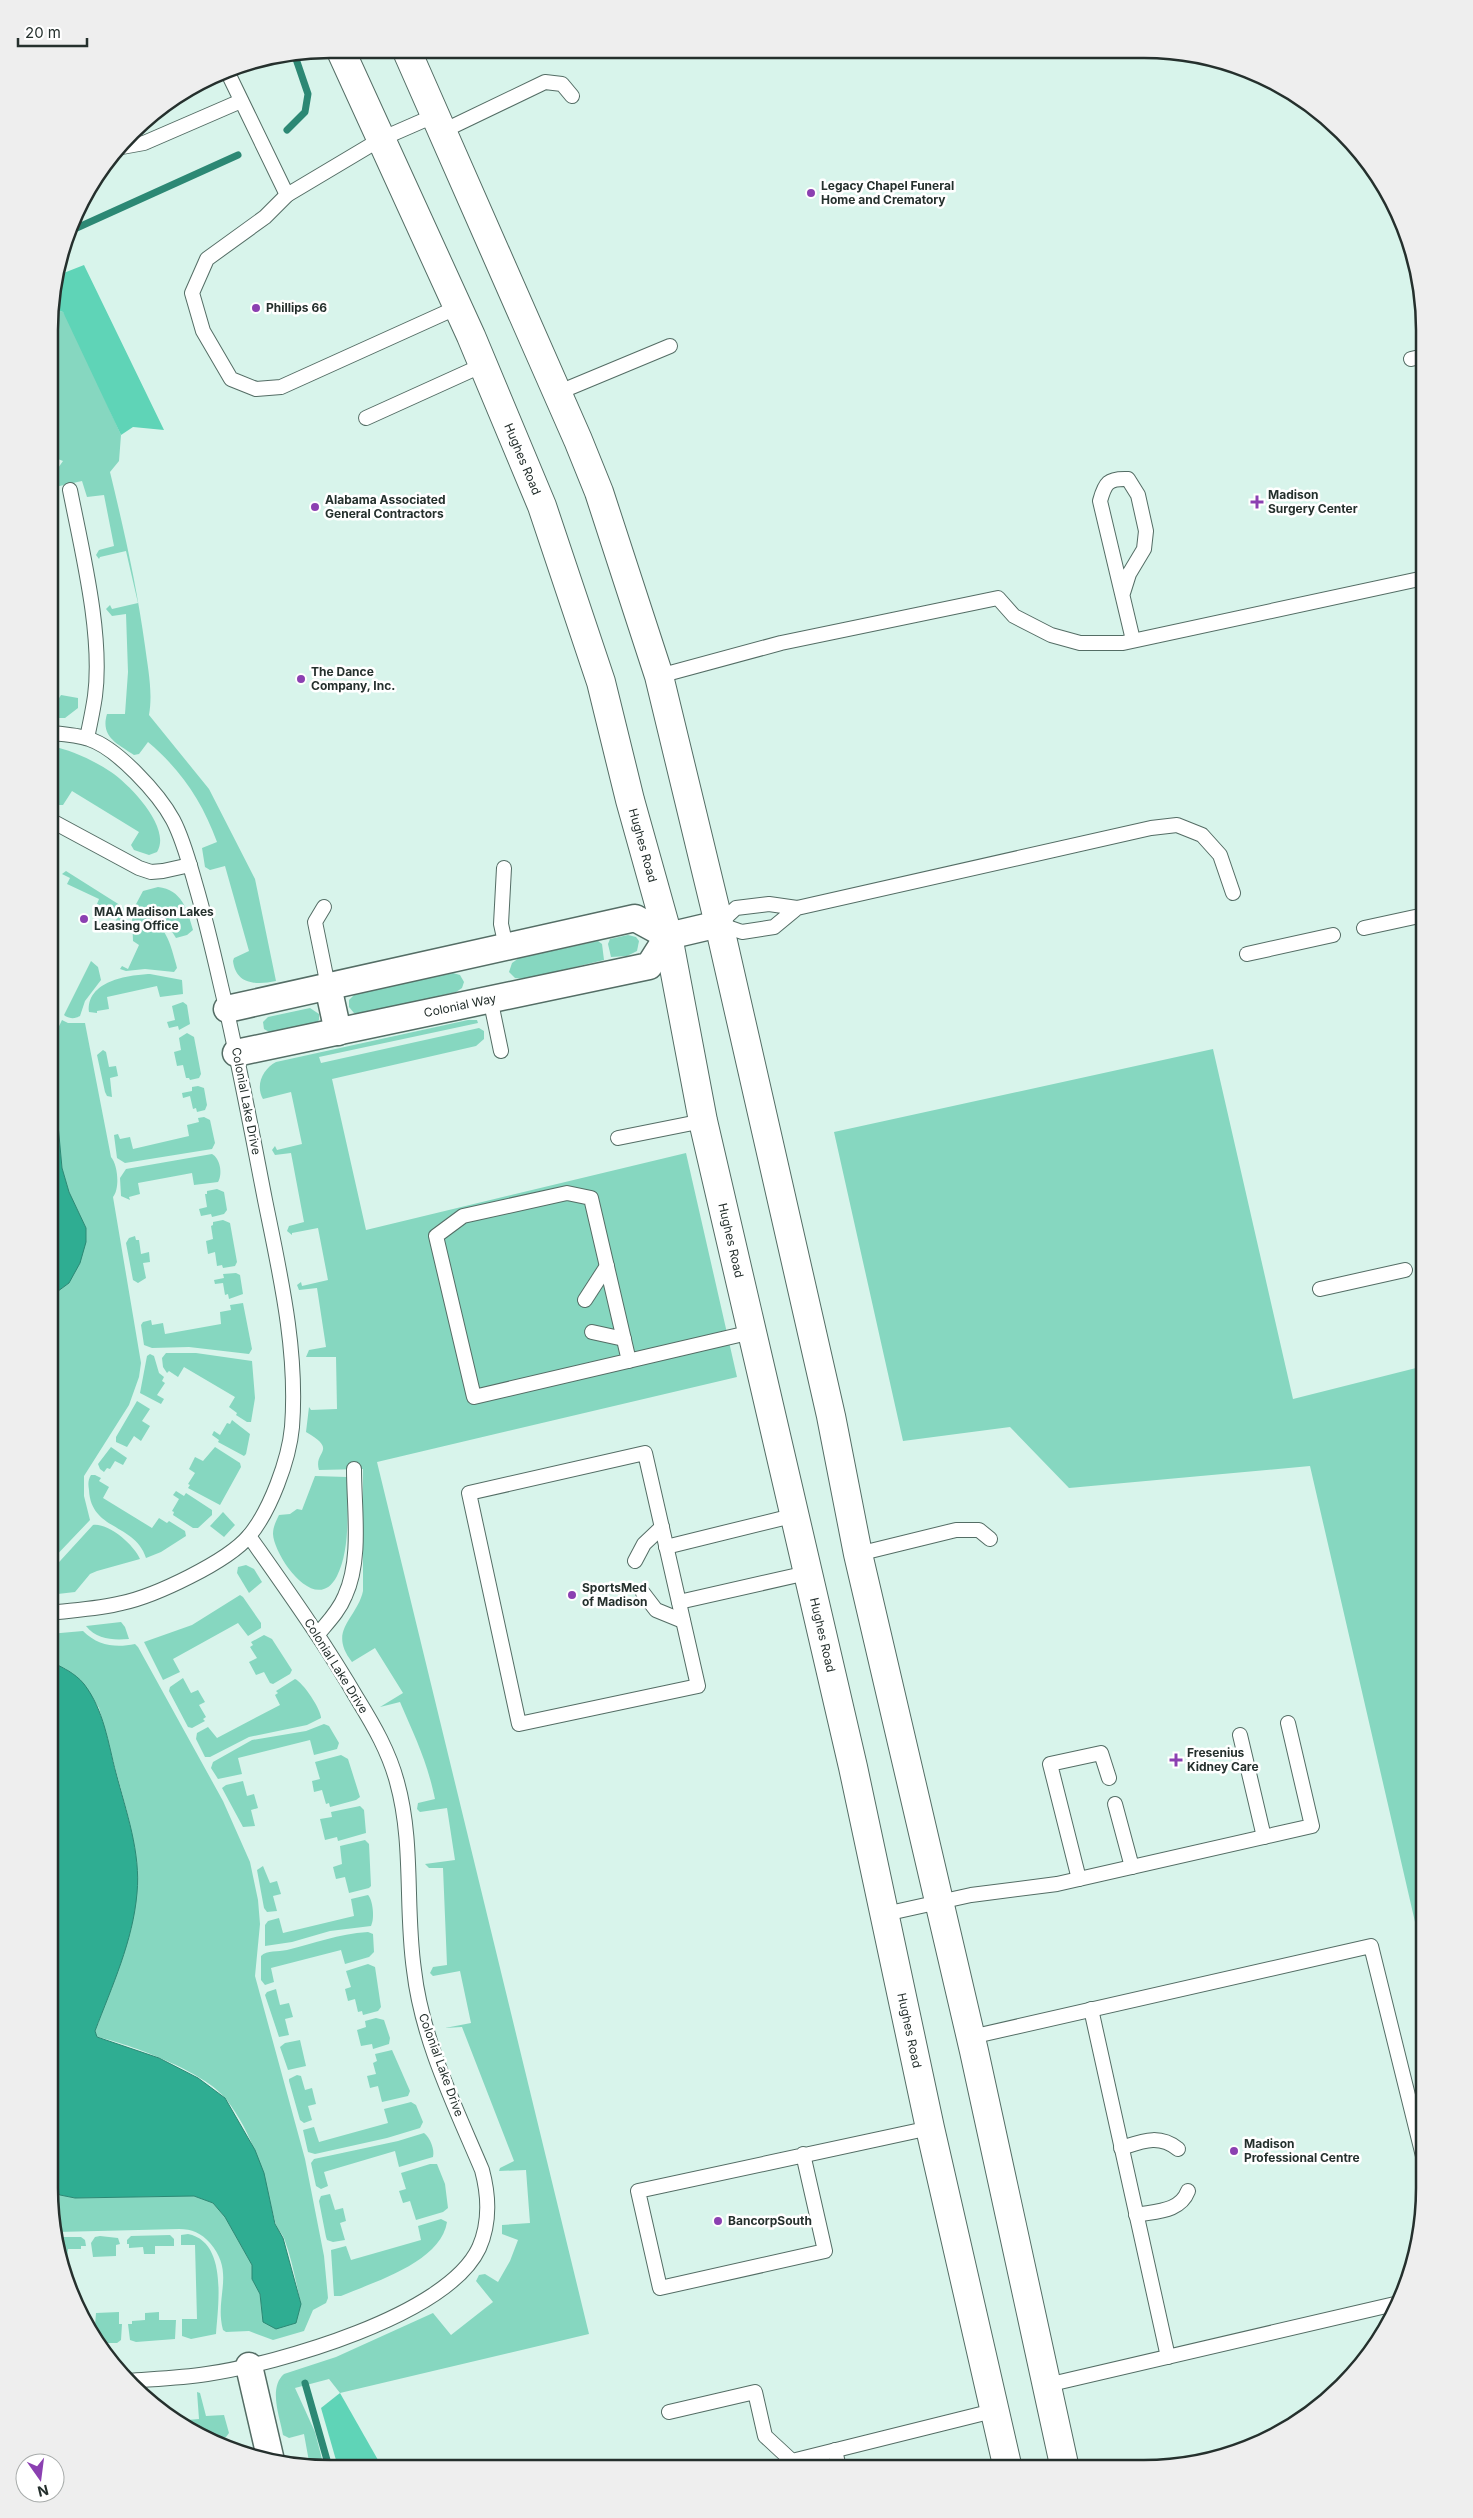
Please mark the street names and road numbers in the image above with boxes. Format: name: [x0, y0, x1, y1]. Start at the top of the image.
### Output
street label: Hughes Road: [501, 421, 545, 497]
street label: Hughes Road: [626, 807, 661, 884]
street label: Colonial Way: [422, 990, 498, 1020]
street label: Colonial Lake Drive: [229, 1046, 264, 1156]
street label: Hughes Road: [715, 1202, 747, 1279]
street label: Hughes Road: [807, 1596, 839, 1674]
street label: Colonial Lake Drive: [301, 1616, 372, 1716]
street label: Hughes Road: [894, 1992, 925, 2069]
street label: Colonial Lake Drive: [416, 2011, 467, 2119]

